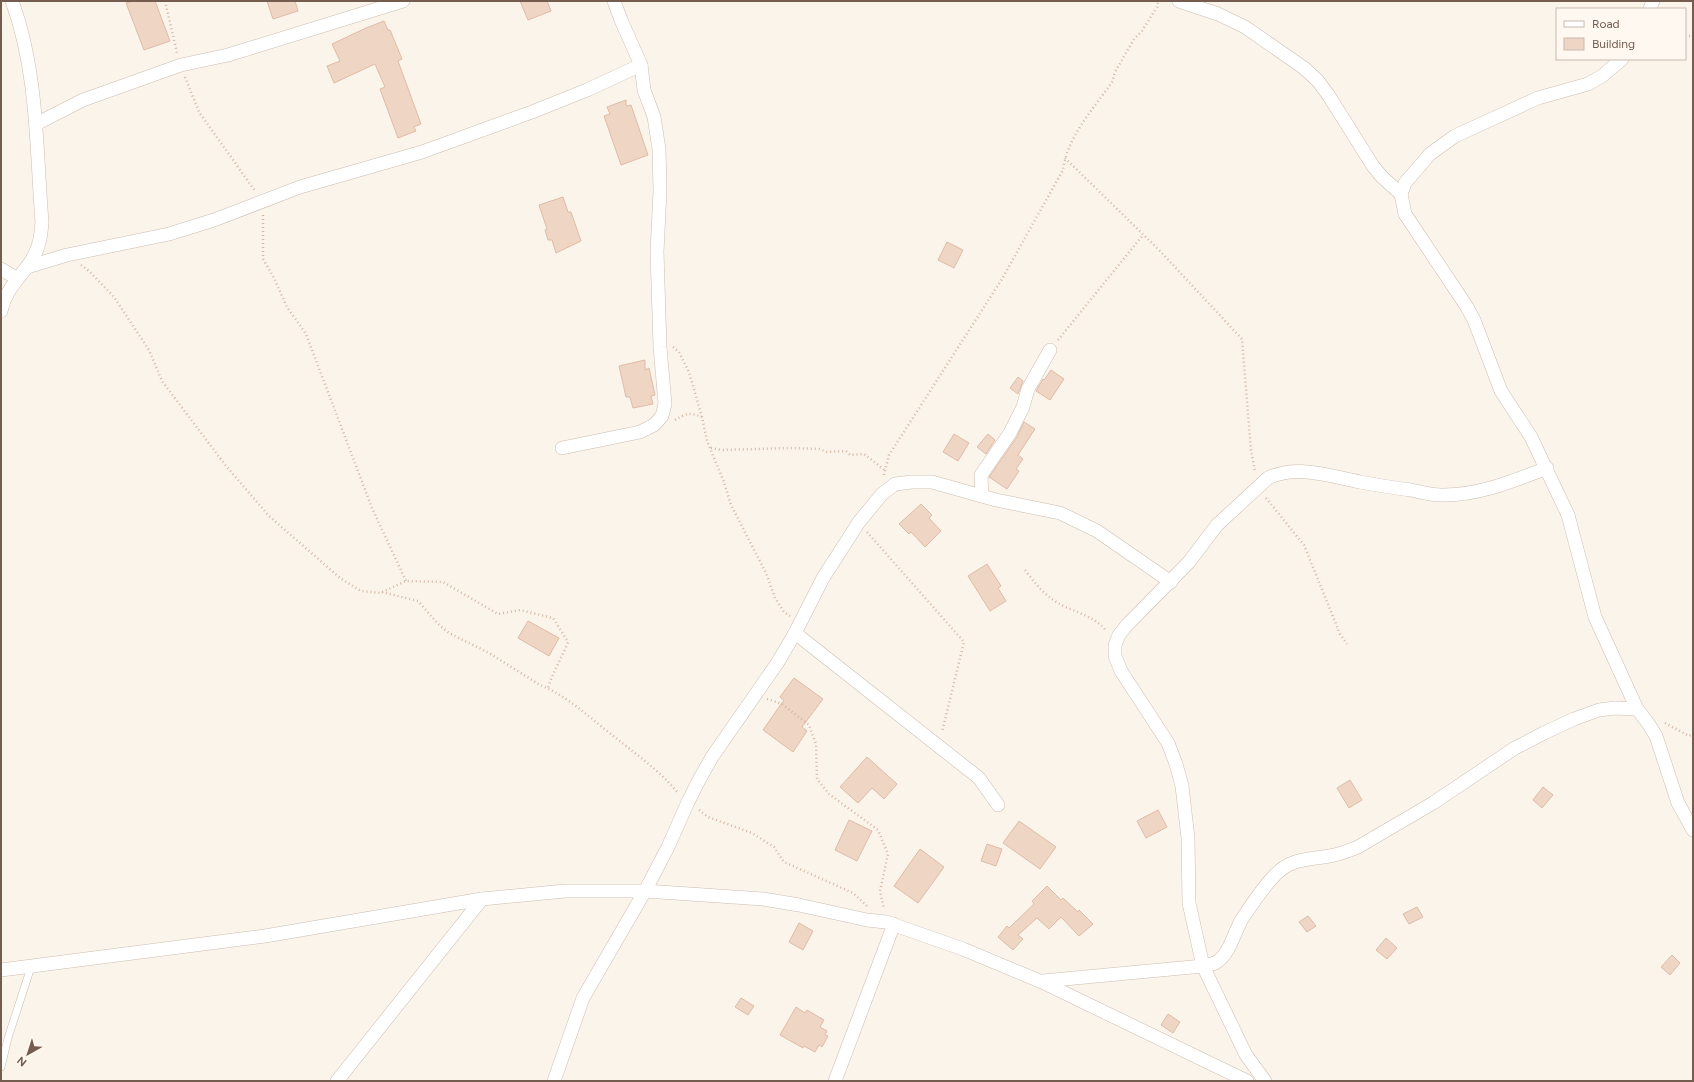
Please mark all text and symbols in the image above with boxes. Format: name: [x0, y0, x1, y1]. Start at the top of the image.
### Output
legend: [1556, 8, 1686, 60]
text: Road: [1592, 17, 1620, 31]
text: Building: [1592, 37, 1635, 51]
north arrow: [8, 1034, 48, 1074]
text: N: [15, 1054, 29, 1069]

